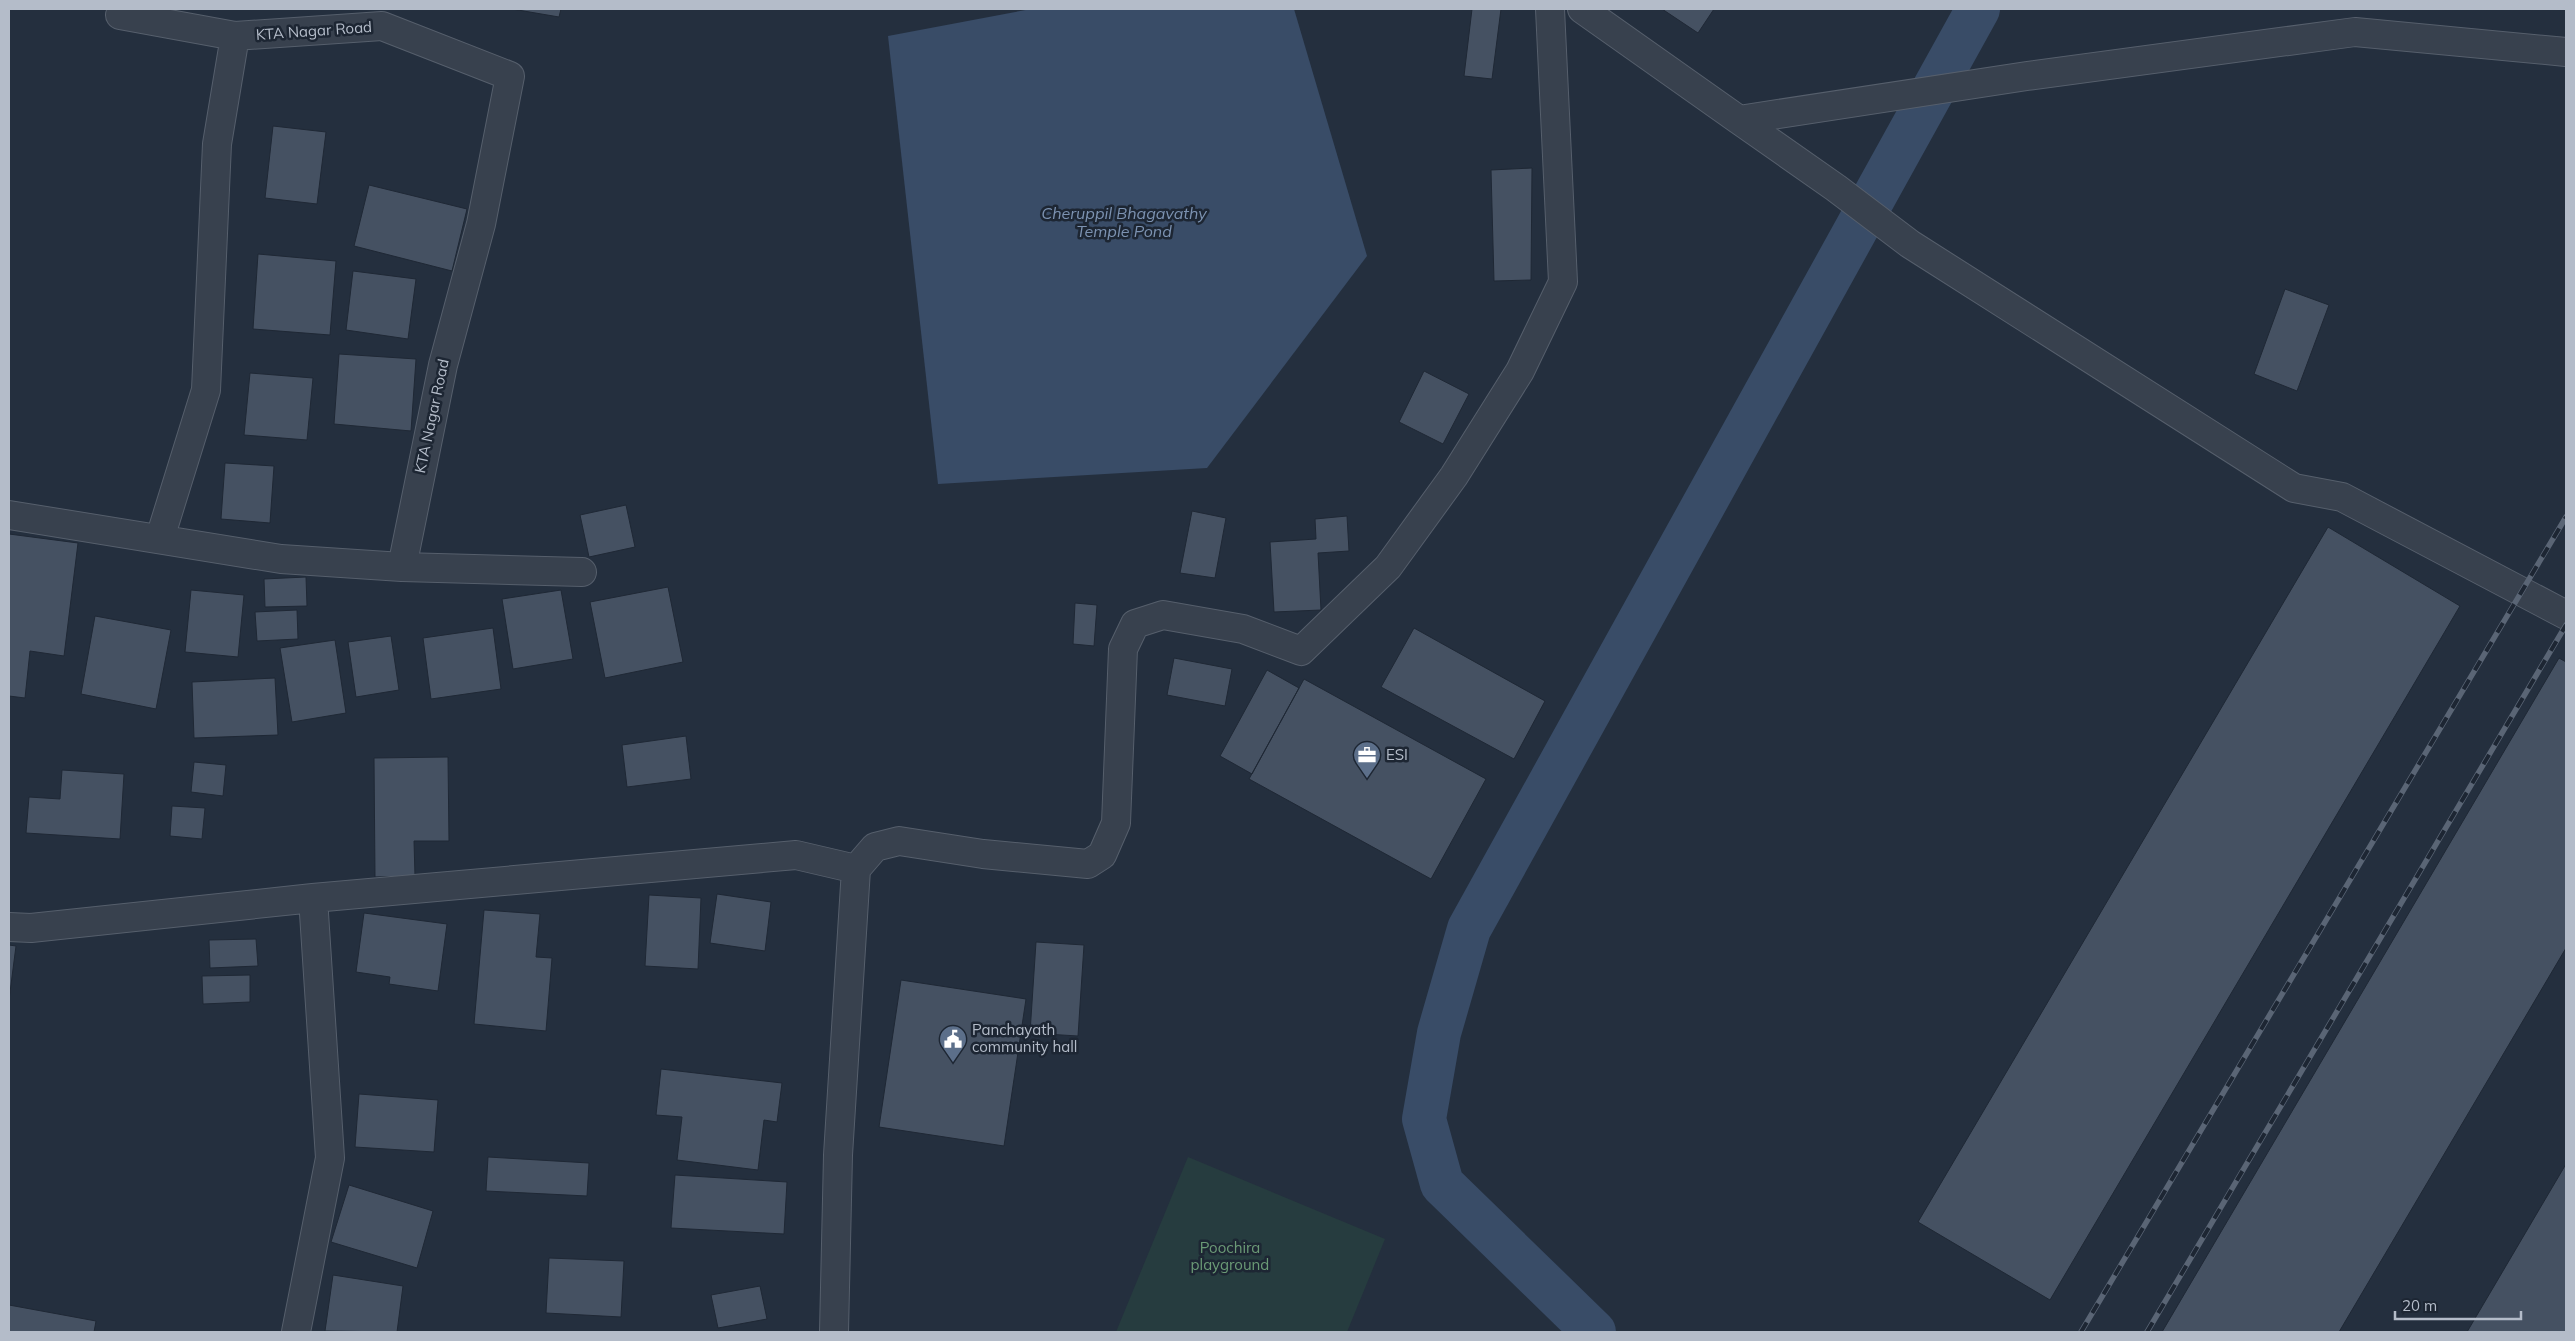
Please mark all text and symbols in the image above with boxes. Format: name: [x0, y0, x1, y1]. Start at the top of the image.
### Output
street label: KTA Nagar Road: [255, 17, 373, 44]
water label: Cheruppil Bhagavathy Temple Pond: [1041, 203, 1207, 241]
street label: KTA Nagar Road: [410, 357, 453, 475]
office icon: ESI: [1352, 740, 1382, 779]
place label: ESI: [1386, 745, 1408, 764]
place label: Panchayath community hall: [972, 1020, 1077, 1056]
public building icon: Panchayath community hall: [938, 1024, 968, 1063]
park label: Poochira playground: [1191, 1238, 1269, 1274]
scale bar: [2395, 1288, 2521, 1320]
text: 20 m: [2402, 1296, 2437, 1315]

